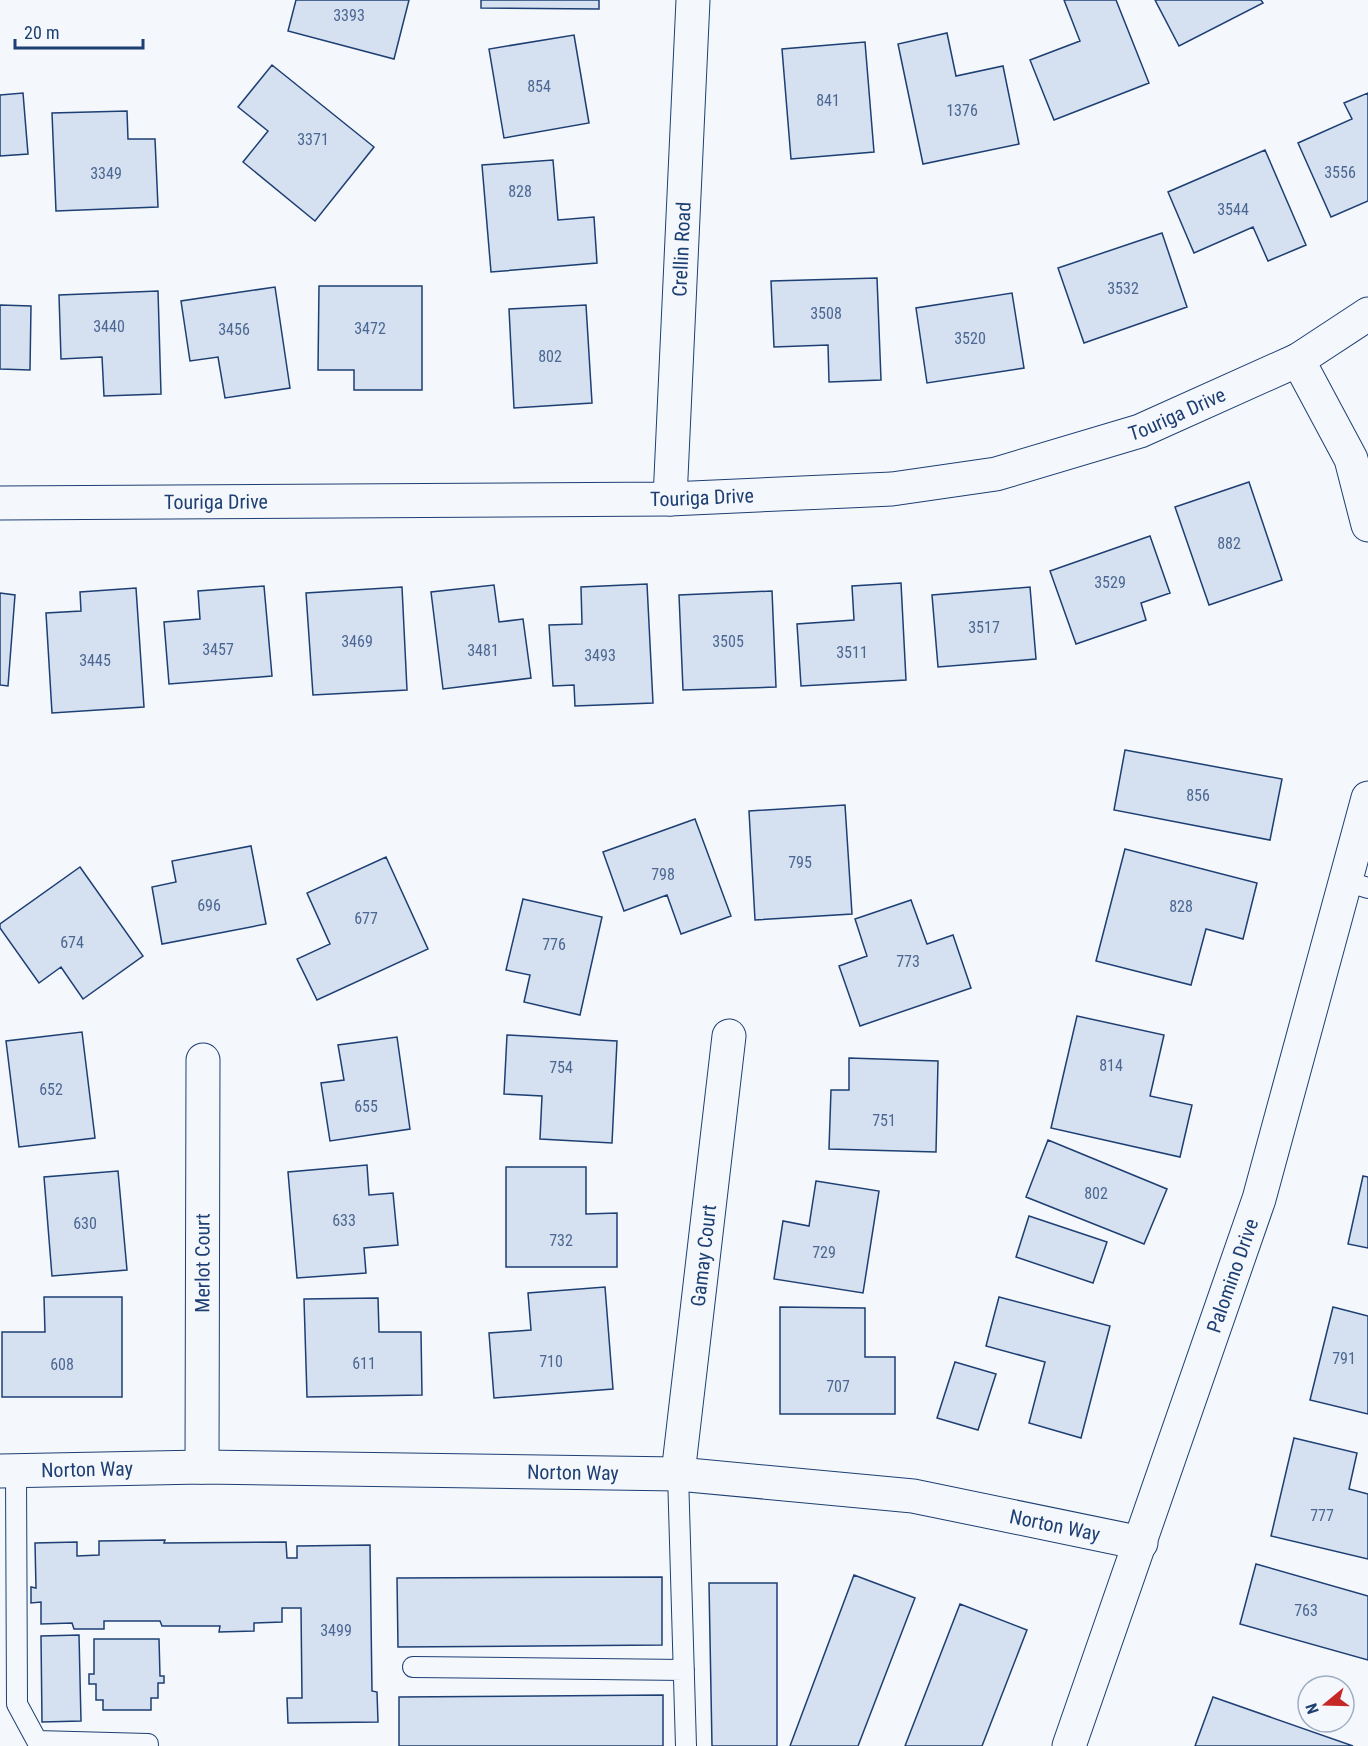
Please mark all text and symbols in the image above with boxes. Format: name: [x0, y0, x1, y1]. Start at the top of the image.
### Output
house number: 3393: [333, 6, 365, 25]
scale bar: [15, 12, 142, 50]
text: 20 m: [24, 22, 59, 43]
house number: 854: [527, 77, 551, 96]
house number: 841: [816, 91, 840, 110]
house number: 1376: [946, 101, 978, 120]
house number: 3371: [297, 130, 329, 149]
house number: 3556: [1324, 163, 1356, 182]
house number: 3349: [90, 164, 122, 183]
house number: 828: [508, 182, 532, 201]
house number: 3544: [1217, 200, 1249, 219]
street label: Crellin Road: [667, 201, 696, 297]
house number: 3532: [1107, 279, 1139, 298]
house number: 3508: [810, 304, 842, 323]
house number: 3440: [93, 317, 125, 336]
house number: 3472: [354, 319, 386, 338]
house number: 3456: [218, 320, 250, 339]
house number: 3520: [954, 329, 986, 348]
house number: 802: [538, 347, 562, 366]
street label: Touriga Drive: [1126, 382, 1229, 446]
street label: Touriga Drive: [650, 483, 754, 511]
street label: Touriga Drive: [164, 489, 268, 514]
house number: 882: [1217, 534, 1241, 553]
house number: 3529: [1094, 573, 1126, 592]
house number: 3517: [968, 618, 1000, 637]
house number: 3469: [341, 632, 373, 651]
house number: 3505: [712, 632, 744, 651]
house number: 3457: [202, 640, 234, 659]
house number: 3481: [467, 641, 499, 660]
house number: 3511: [836, 643, 868, 662]
house number: 3493: [584, 646, 616, 665]
house number: 3445: [79, 651, 111, 670]
house number: 856: [1186, 786, 1210, 805]
house number: 795: [788, 853, 812, 872]
house number: 798: [651, 865, 675, 884]
house number: 696: [197, 896, 221, 915]
house number: 828: [1169, 897, 1193, 916]
house number: 677: [354, 909, 378, 928]
house number: 674: [60, 933, 84, 952]
house number: 776: [542, 935, 566, 954]
house number: 773: [896, 952, 920, 971]
house number: 814: [1099, 1056, 1123, 1075]
house number: 754: [549, 1058, 573, 1077]
house number: 652: [39, 1080, 63, 1099]
house number: 655: [354, 1097, 378, 1116]
house number: 751: [872, 1111, 896, 1130]
house number: 802: [1084, 1184, 1108, 1203]
street label: Gamay Court: [686, 1203, 721, 1308]
house number: 633: [332, 1211, 356, 1230]
street label: Merlot Court: [190, 1213, 215, 1313]
house number: 630: [73, 1214, 97, 1233]
street label: Palomino Drive: [1202, 1215, 1263, 1336]
house number: 732: [549, 1231, 573, 1250]
house number: 729: [812, 1243, 836, 1262]
house number: 791: [1332, 1349, 1356, 1368]
house number: 710: [539, 1352, 563, 1371]
house number: 611: [352, 1354, 376, 1373]
house number: 608: [50, 1355, 74, 1374]
house number: 707: [826, 1377, 850, 1396]
street label: Norton Way: [41, 1456, 133, 1482]
street label: Norton Way: [527, 1460, 619, 1485]
street label: Norton Way: [1008, 1504, 1102, 1546]
house number: 777: [1310, 1506, 1334, 1525]
house number: 763: [1294, 1601, 1318, 1620]
house number: 3499: [320, 1621, 352, 1640]
north arrow: [1296, 1674, 1356, 1734]
text: N: [1302, 1701, 1323, 1716]

